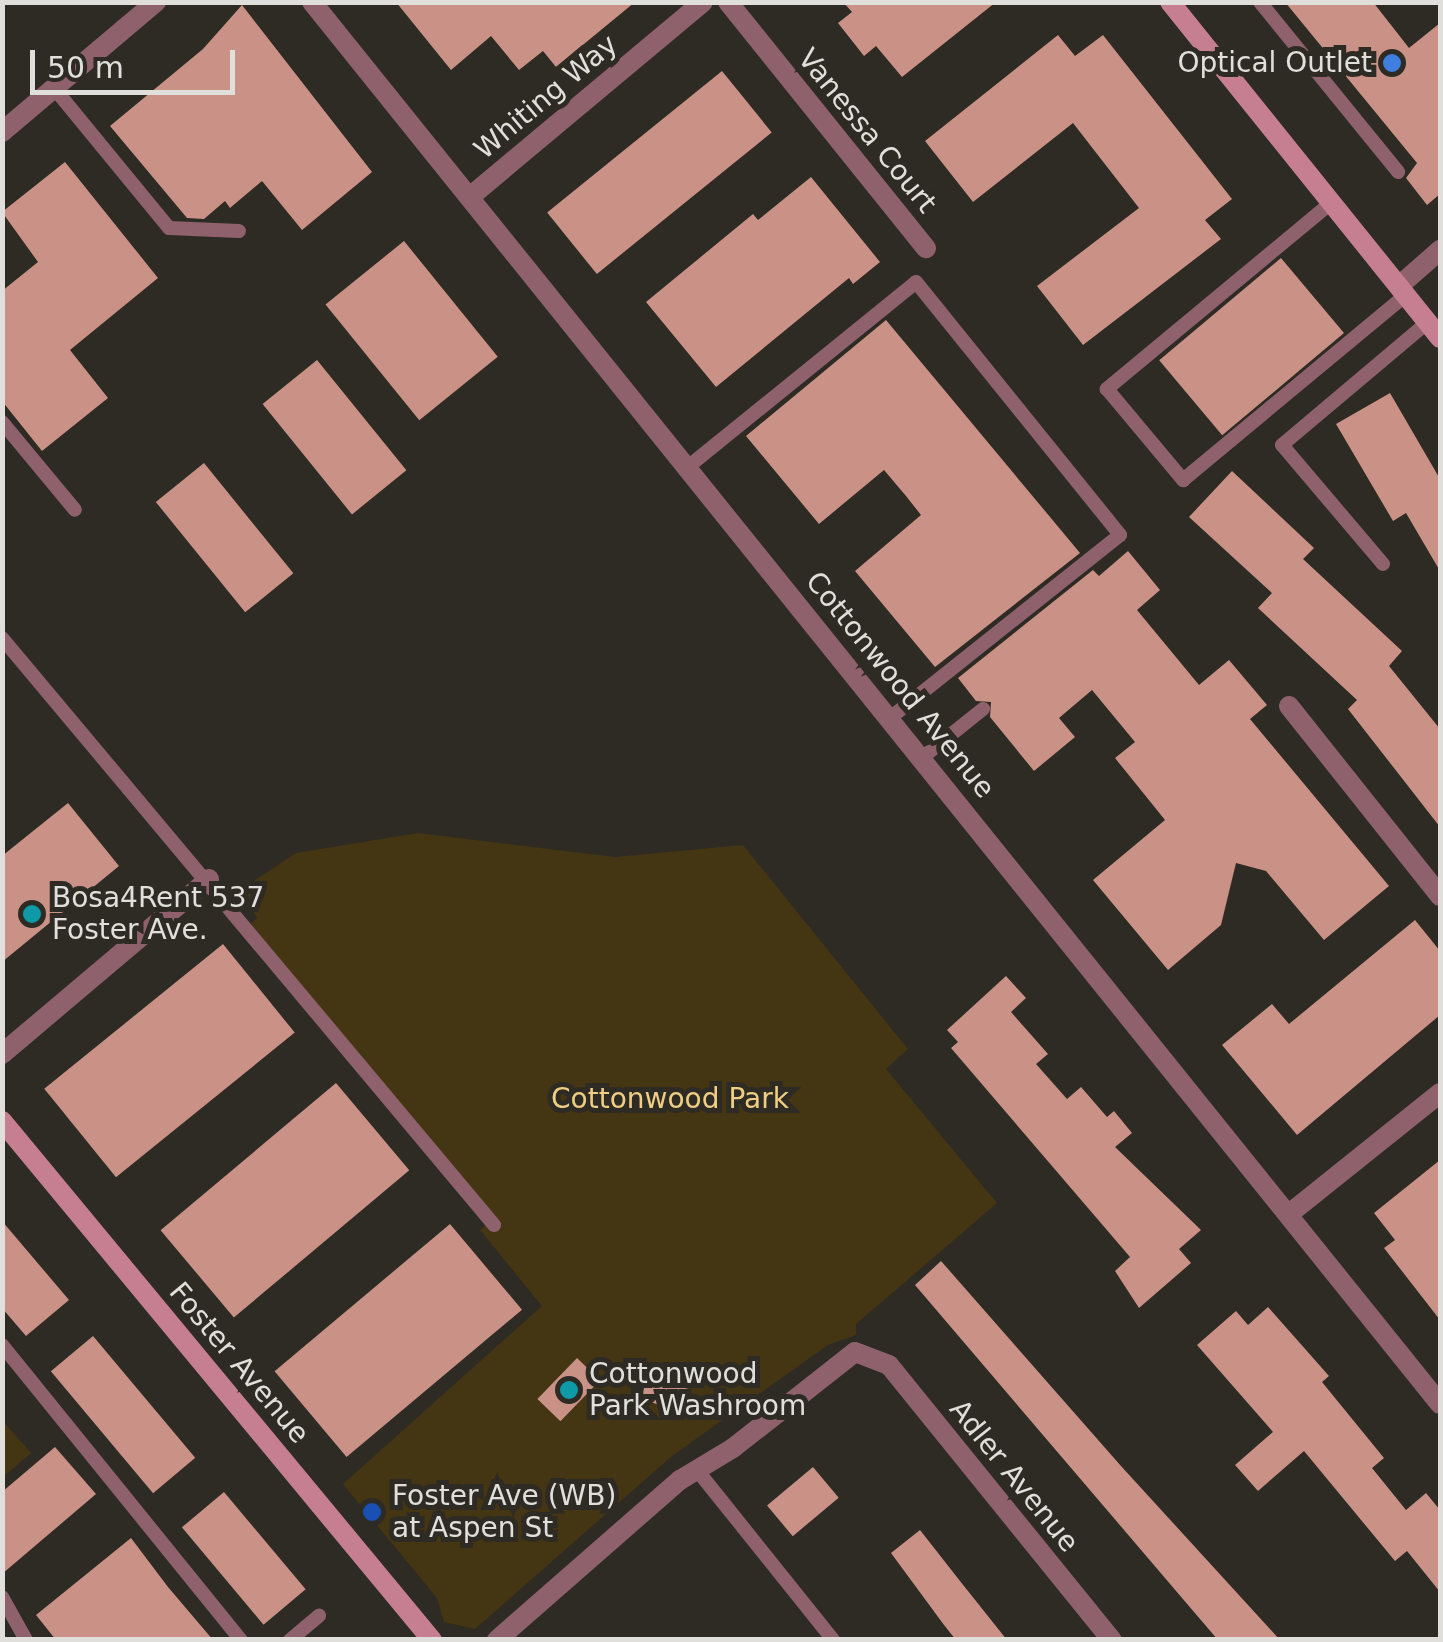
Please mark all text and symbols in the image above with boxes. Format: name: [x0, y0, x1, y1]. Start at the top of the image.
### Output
street label: Whiting Way: [468, 28, 624, 166]
scale bar: [35, 30, 240, 92]
street label: Vanessa Court: [791, 42, 943, 220]
place label: Optical Outlet: [1177, 46, 1372, 80]
text: 50 m: [47, 50, 124, 85]
marker: Optical Outlet: [1381, 52, 1403, 74]
street label: Cottonwood Avenue: [798, 565, 1002, 805]
place label: Bosa4Rent 537 Foster Ave.: [52, 881, 264, 947]
marker: Bosa4Rent 537 Foster Ave.: [21, 903, 43, 925]
park label: Cottonwood Park: [551, 1082, 789, 1116]
street label: Foster Avenue: [162, 1276, 316, 1450]
place label: Cottonwood Park Washroom: [589, 1357, 806, 1423]
marker: Cottonwood Park Washroom: [558, 1379, 580, 1401]
street label: Adler Avenue: [942, 1393, 1086, 1559]
place label: Foster Ave (WB) at Aspen St: [392, 1479, 616, 1545]
marker: Foster Ave (WB) at Aspen St: [361, 1501, 383, 1523]

